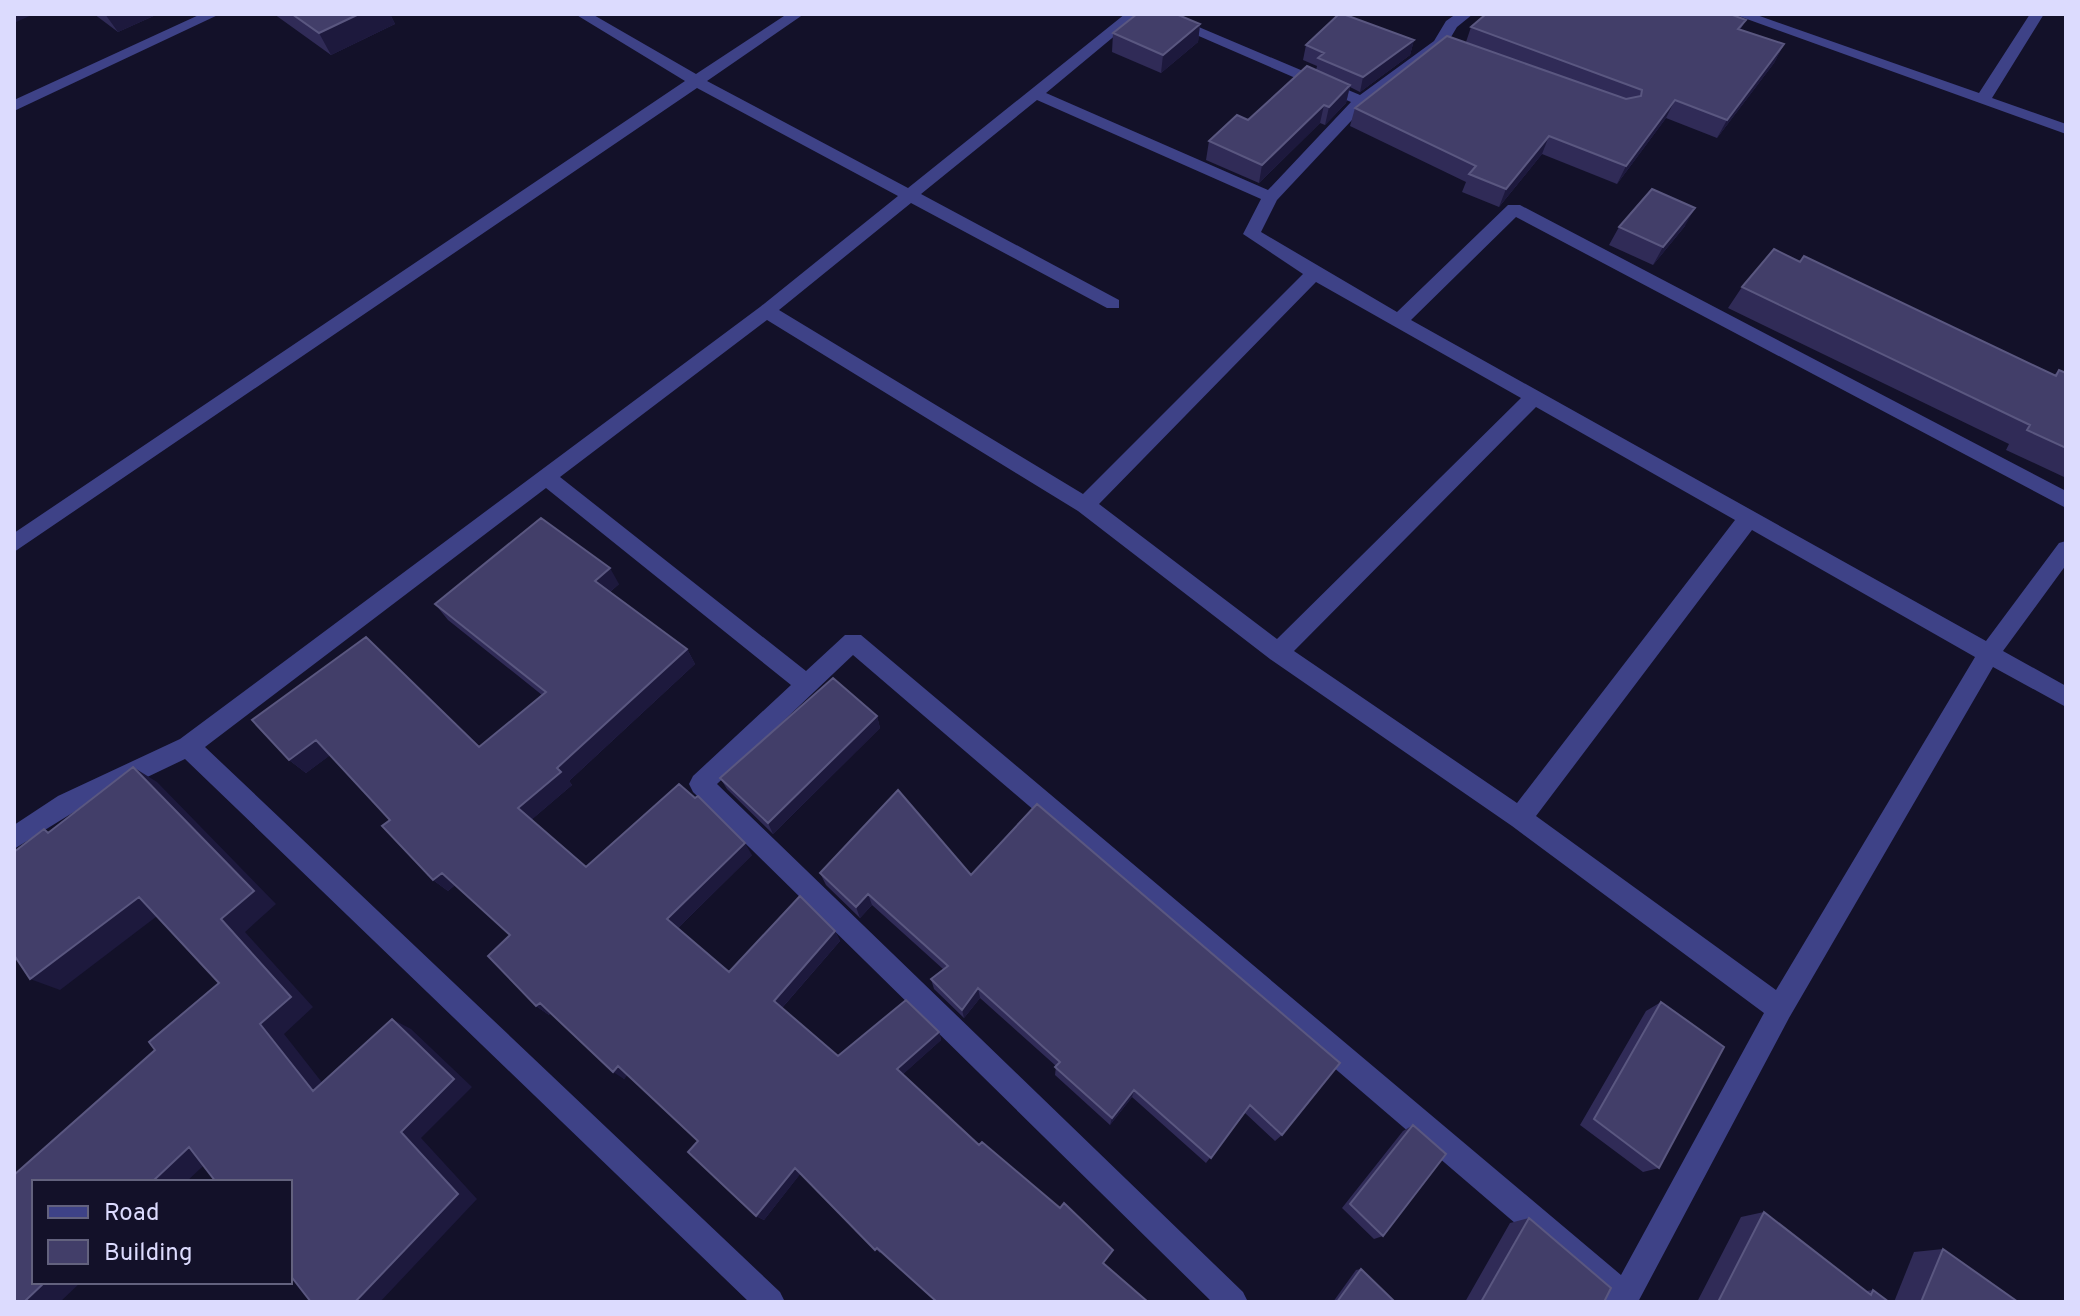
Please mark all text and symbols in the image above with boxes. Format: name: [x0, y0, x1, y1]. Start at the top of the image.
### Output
legend: [32, 1180, 292, 1284]
text: Road: [104, 1199, 160, 1229]
text: Building: [104, 1239, 193, 1269]

